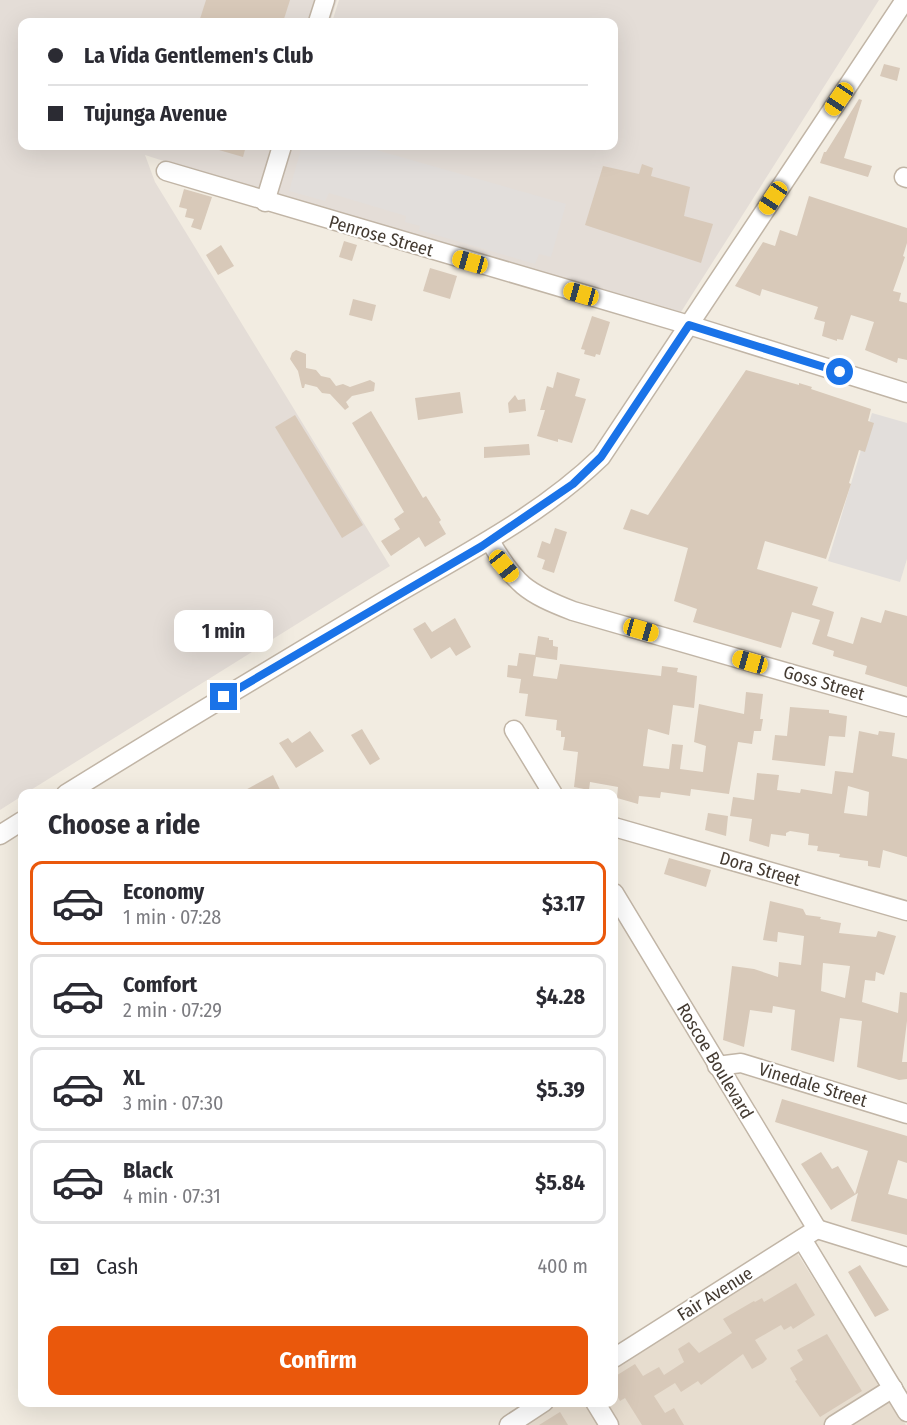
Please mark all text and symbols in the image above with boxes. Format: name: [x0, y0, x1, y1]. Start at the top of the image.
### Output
text: La Vida Gentlemen's Club: [84, 42, 313, 69]
car: [821, 79, 857, 119]
text: Tujunga Avenue: [84, 100, 227, 127]
car: [755, 178, 791, 218]
street label: Penrose Street: [326, 211, 436, 261]
car: [450, 248, 490, 276]
car: [561, 280, 601, 308]
route start: [826, 358, 853, 385]
car: [486, 546, 522, 586]
callout: 1 min: [174, 610, 274, 652]
car: [621, 616, 661, 644]
text: 1 min: [202, 619, 245, 643]
car: [730, 648, 770, 676]
street label: Goss Street: [781, 661, 867, 705]
route end: [210, 683, 237, 710]
text: Choose a ride: [48, 809, 200, 841]
street label: Dora Street: [717, 847, 803, 891]
icon: car: [51, 876, 105, 930]
text: Economy: [123, 878, 204, 905]
text: $3.17: [542, 890, 585, 917]
text: 1 min · 07:28: [123, 905, 221, 929]
icon: car: [51, 969, 105, 1023]
text: Comfort: [123, 971, 197, 998]
text: $4.28: [536, 983, 585, 1010]
text: 2 min · 07:29: [123, 998, 222, 1022]
street label: Roscoe Boulevard: [672, 999, 758, 1123]
street label: Vinedale Street: [756, 1058, 870, 1112]
icon: car: [51, 1062, 105, 1116]
text: XL: [123, 1064, 145, 1091]
text: $5.39: [536, 1076, 585, 1103]
text: 3 min · 07:30: [123, 1091, 223, 1115]
icon: car: [51, 1155, 105, 1209]
text: Black: [123, 1157, 173, 1184]
text: $5.84: [535, 1169, 585, 1196]
text: 4 min · 07:31: [123, 1184, 221, 1208]
icon: cash: [48, 1250, 81, 1283]
text: Cash: [96, 1253, 139, 1280]
text: 400 m: [537, 1254, 588, 1278]
street label: Fair Avenue: [673, 1262, 757, 1326]
button: Confirm: [48, 1326, 588, 1395]

